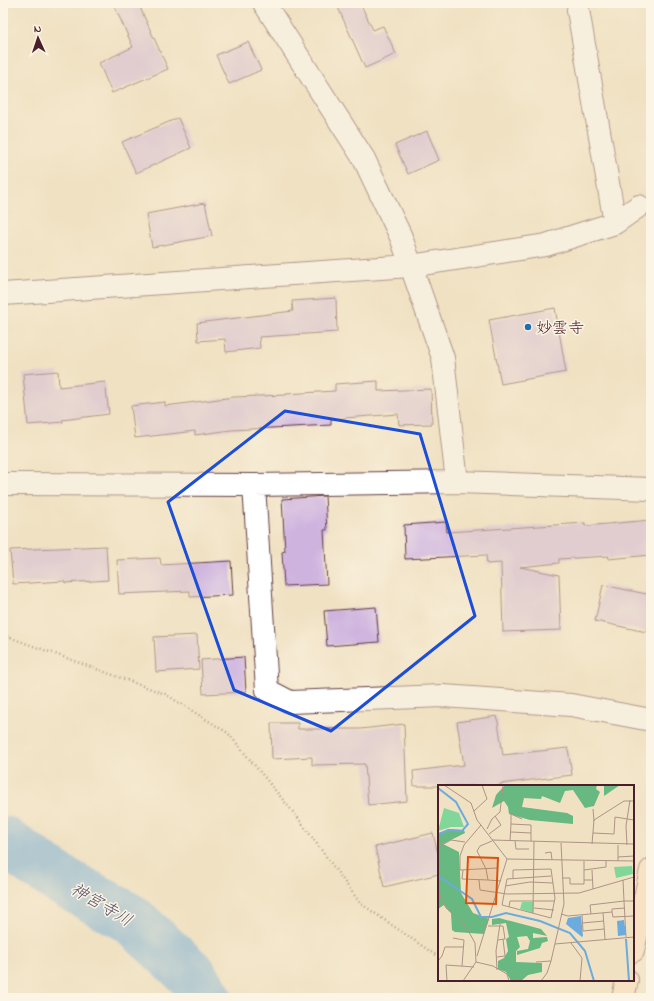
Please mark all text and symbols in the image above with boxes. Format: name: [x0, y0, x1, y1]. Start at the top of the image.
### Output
north arrow: [18, 18, 58, 58]
text: N: [33, 21, 42, 37]
place label: 妙雲寺: [536, 317, 584, 341]
marker: 妙雲寺: [523, 322, 533, 332]
inset map: [438, 785, 634, 981]
water label: 神宮寺川: [66, 877, 137, 934]

